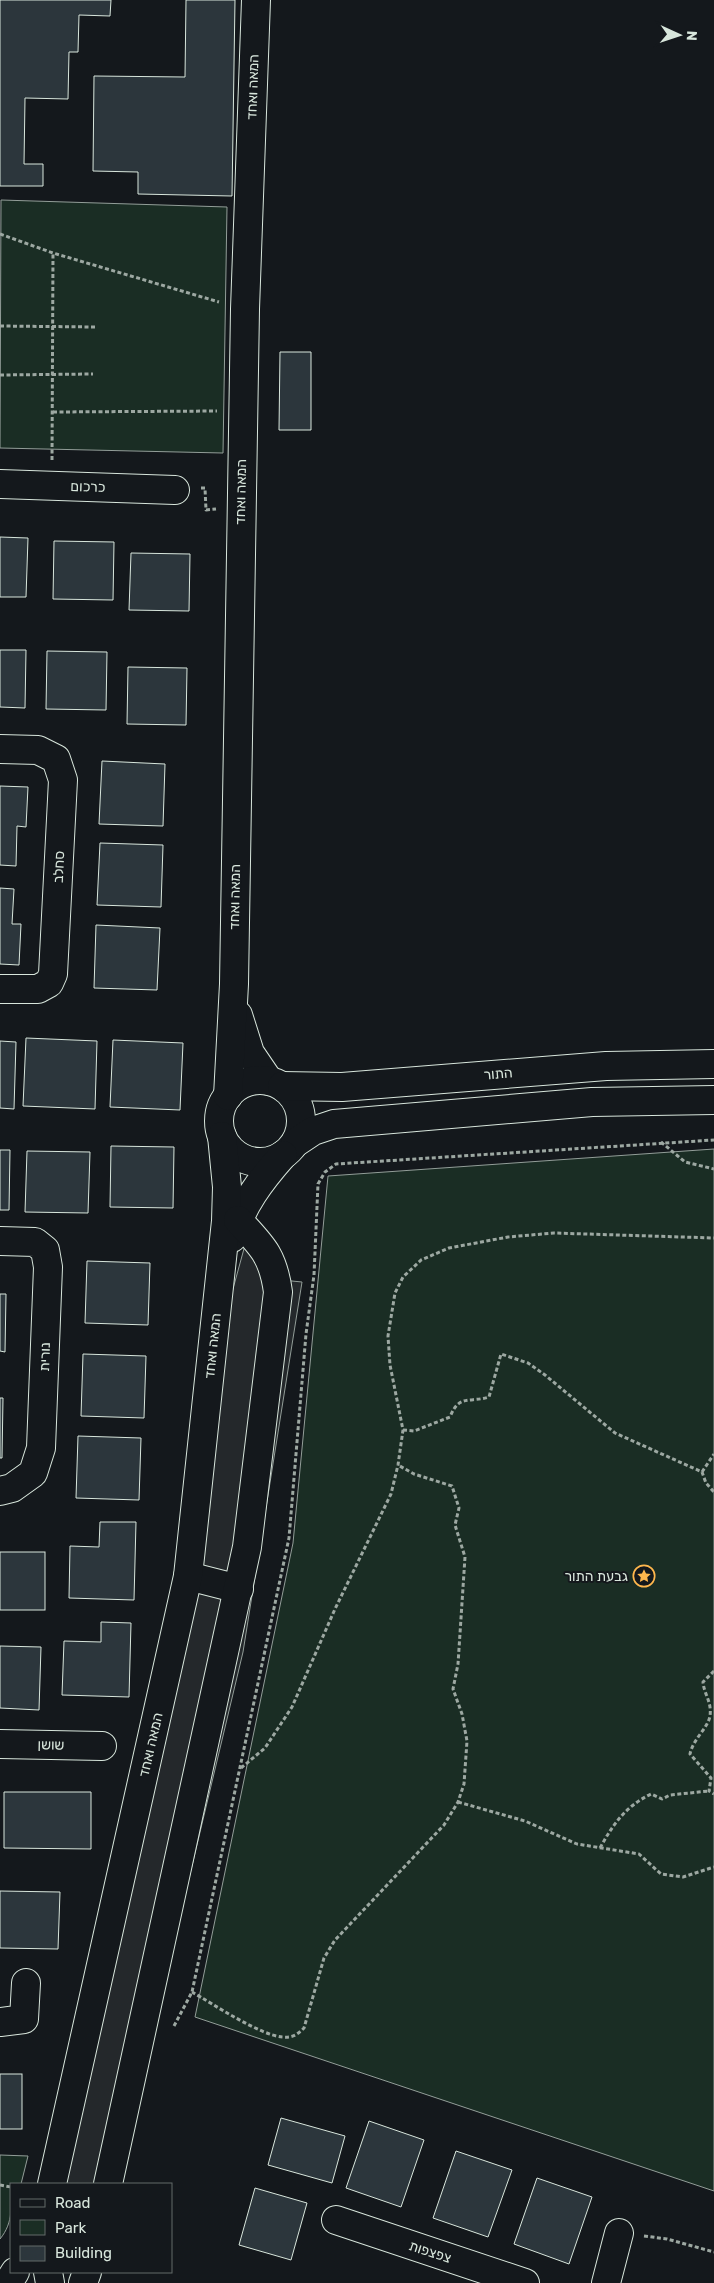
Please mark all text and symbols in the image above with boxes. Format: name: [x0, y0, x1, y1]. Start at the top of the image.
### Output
north arrow: [654, 10, 704, 60]
text: N: [683, 30, 700, 41]
street label: המאה ואחד: [243, 54, 263, 120]
street label: המאה ואחד: [232, 459, 250, 525]
street label: כרכום: [70, 478, 106, 496]
street label: סחלב: [50, 850, 68, 884]
street label: המאה ואחד: [226, 864, 244, 930]
street label: התור: [483, 1064, 513, 1084]
street label: המאה ואחד: [201, 1312, 225, 1380]
street label: נורית: [36, 1342, 54, 1372]
place icon: גבעת התור: [632, 1564, 656, 1588]
place label: גבעת התור: [564, 1568, 628, 1585]
street label: המאה ואחד: [135, 1711, 167, 1779]
street label: שושן: [37, 1736, 65, 1754]
legend: [10, 2183, 172, 2273]
text: Road: [55, 2194, 91, 2212]
text: Park: [55, 2219, 86, 2237]
street label: צפצפות: [407, 2237, 453, 2267]
text: Building: [55, 2244, 112, 2262]

